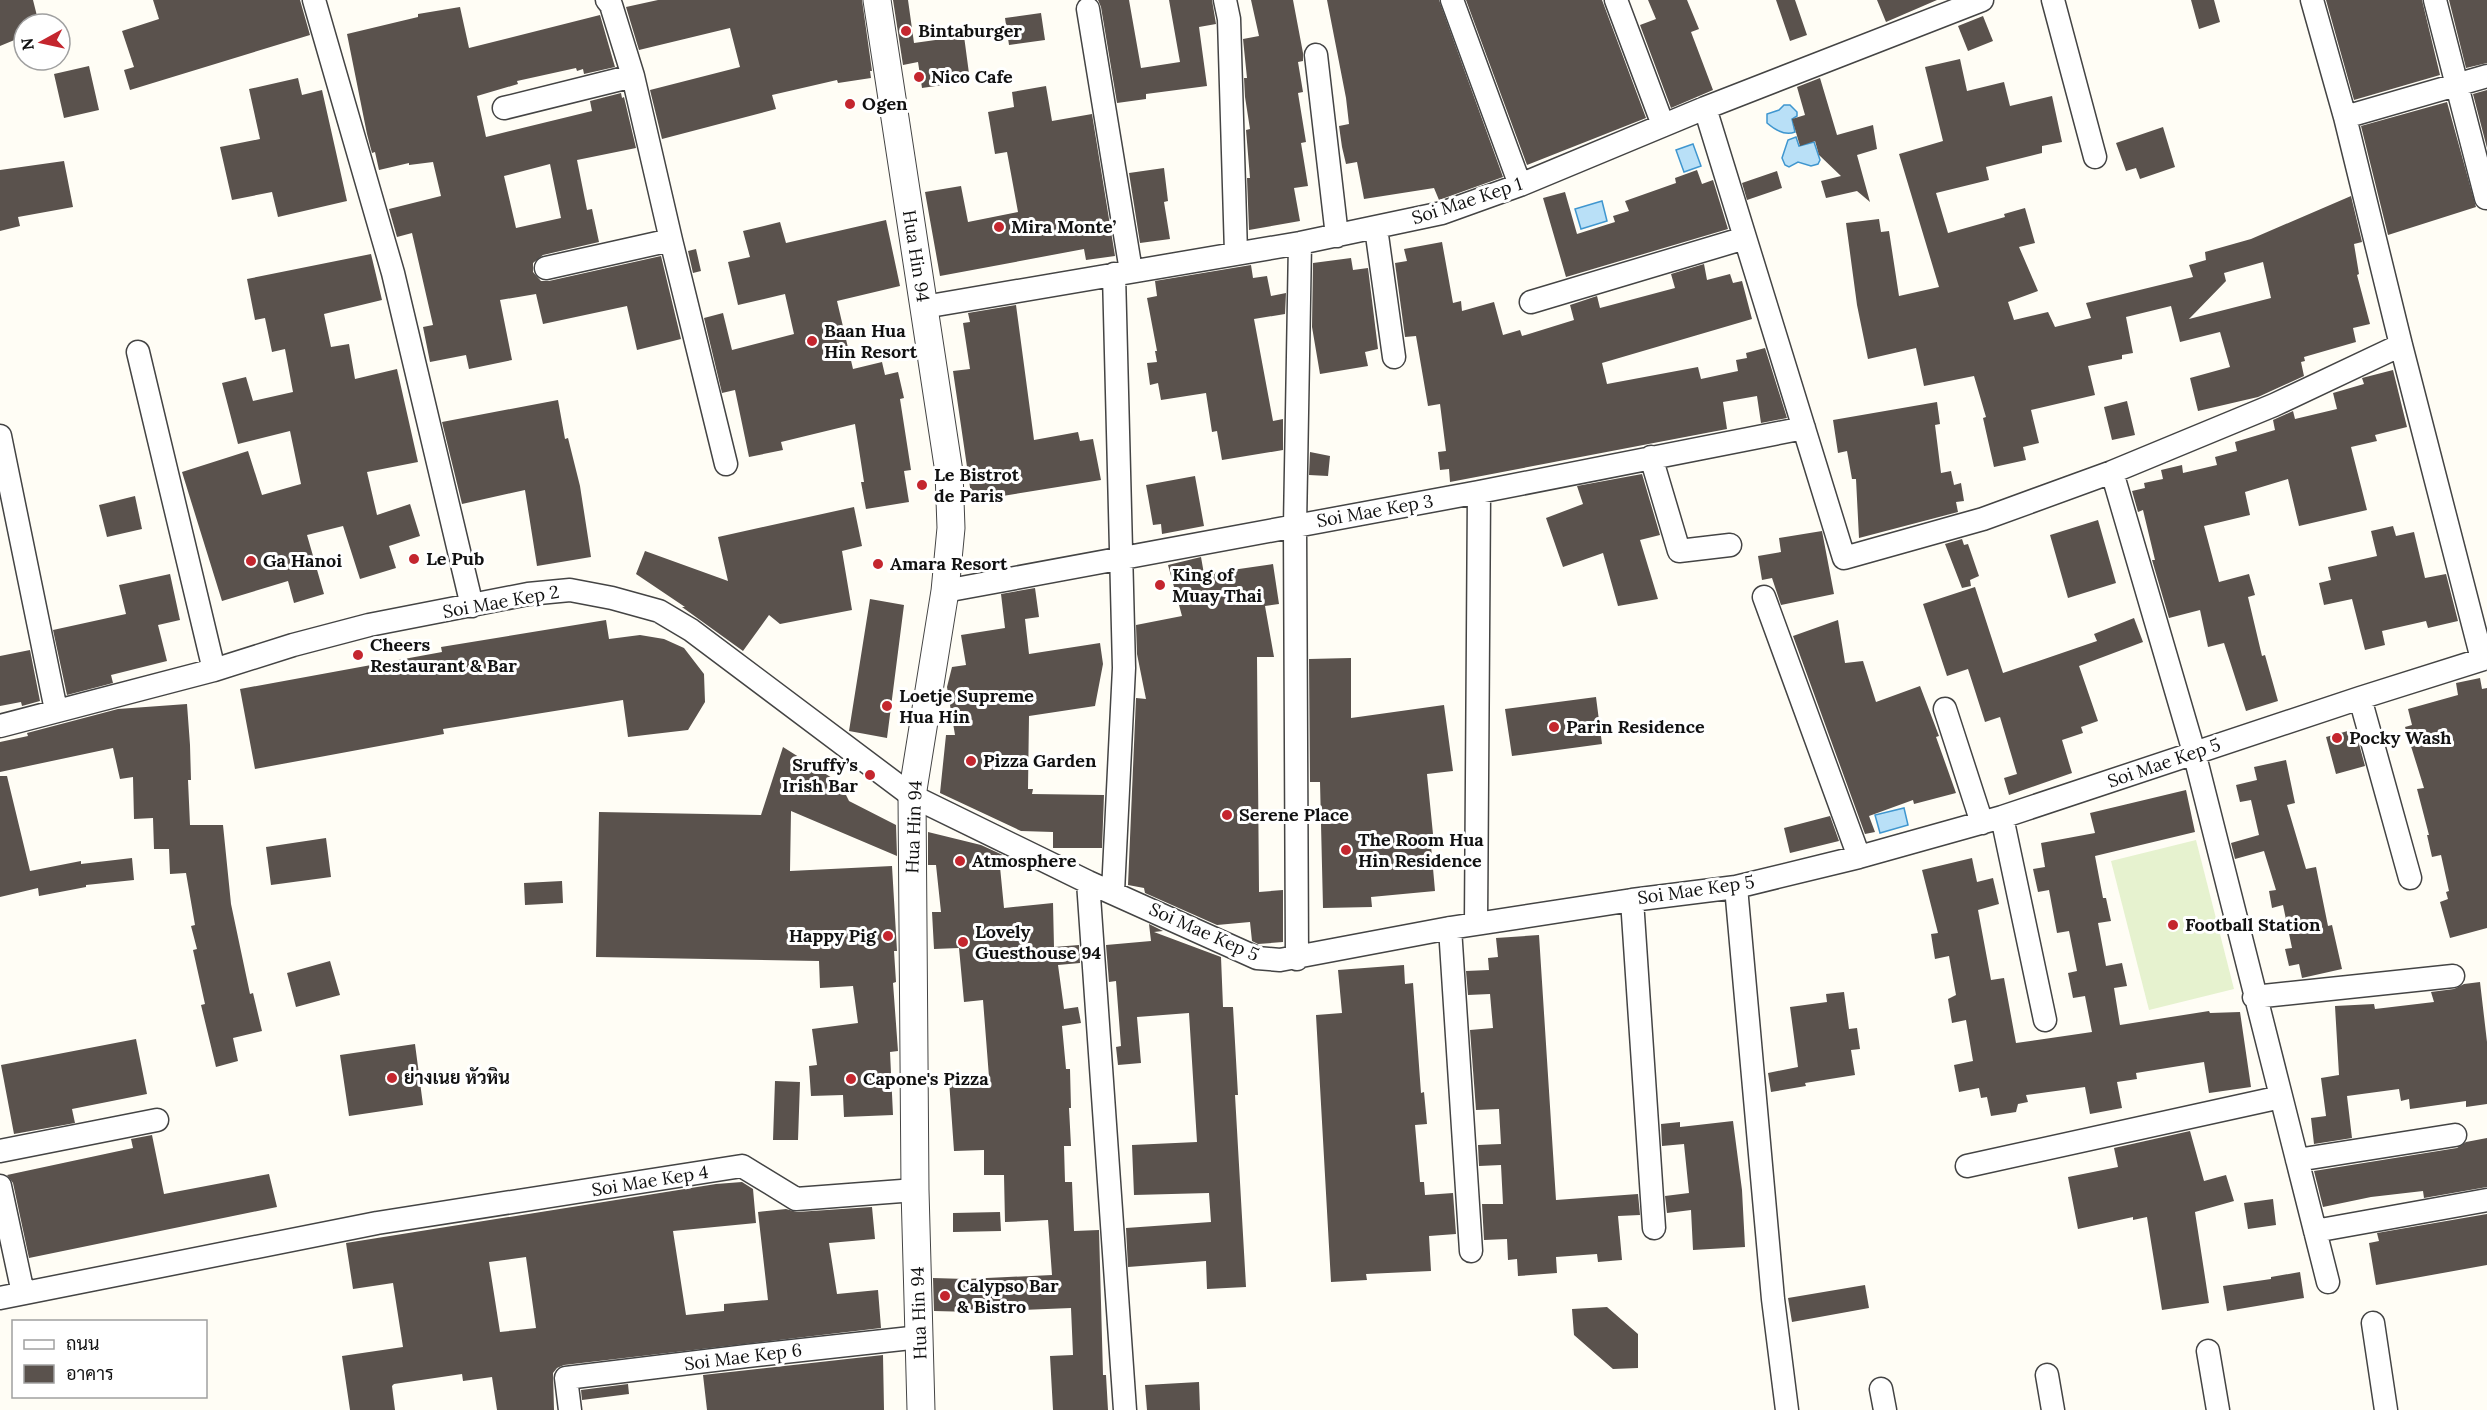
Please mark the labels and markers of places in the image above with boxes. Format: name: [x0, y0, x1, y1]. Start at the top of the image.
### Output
place label: Bintaburger: [918, 19, 1022, 42]
marker: Bintaburger: [899, 24, 913, 38]
place label: Nico Cafe: [931, 65, 1013, 88]
marker: Nico Cafe: [912, 70, 926, 84]
place label: Ogen: [862, 92, 908, 115]
marker: Ogen: [843, 97, 857, 111]
place label: Mira Monte’: [1011, 215, 1116, 238]
marker: Mira Monte’: [992, 220, 1006, 234]
place label: Baan Hua Hin Resort: [824, 319, 918, 363]
marker: Baan Hua Hin Resort: [805, 334, 819, 348]
place label: Le Bistrot de Paris: [934, 463, 1020, 507]
marker: Le Bistrot de Paris: [915, 478, 929, 492]
place label: Le Pub: [426, 547, 484, 570]
place label: Ga Hanoi: [263, 549, 342, 572]
marker: Le Pub: [407, 552, 421, 566]
place label: Amara Resort: [890, 552, 1008, 575]
marker: Ga Hanoi: [244, 554, 258, 568]
marker: Amara Resort: [871, 557, 885, 571]
place label: King of Muay Thai: [1172, 563, 1262, 607]
marker: King of Muay Thai: [1153, 578, 1167, 592]
place label: Cheers Restaurant & Bar: [370, 633, 517, 677]
marker: Cheers Restaurant & Bar: [351, 648, 365, 662]
place label: Loetje Supreme Hua Hin: [899, 684, 1034, 728]
marker: Loetje Supreme Hua Hin: [880, 699, 894, 713]
place label: Parin Residence: [1566, 715, 1705, 738]
marker: Parin Residence: [1547, 720, 1561, 734]
place label: Pocky Wash: [2349, 726, 2451, 749]
marker: Pocky Wash: [2330, 731, 2344, 745]
place label: Pizza Garden: [983, 749, 1097, 772]
place label: Sruffy’s Irish Bar: [782, 753, 858, 797]
marker: Pizza Garden: [964, 754, 978, 768]
marker: Sruffy’s Irish Bar: [863, 768, 877, 782]
place label: Serene Place: [1239, 803, 1349, 826]
marker: Serene Place: [1220, 808, 1234, 822]
place label: The Room Hua Hin Residence: [1358, 828, 1484, 872]
marker: The Room Hua Hin Residence: [1339, 843, 1353, 857]
place label: Atmosphere: [972, 849, 1077, 872]
marker: Atmosphere: [953, 854, 967, 868]
place label: Football Station: [2185, 913, 2321, 936]
marker: Football Station: [2166, 918, 2180, 932]
place label: Lovely Guesthouse 94: [975, 920, 1102, 964]
place label: Happy Pig: [789, 924, 877, 947]
marker: Happy Pig: [881, 929, 895, 943]
marker: Lovely Guesthouse 94: [956, 935, 970, 949]
place label: ย่างเนย หัวหิน: [404, 1066, 510, 1089]
place label: Capone's Pizza: [863, 1067, 989, 1090]
marker: ย่างเนย หัวหิน: [385, 1071, 399, 1085]
marker: Capone's Pizza: [844, 1072, 858, 1086]
place label: Calypso Bar & Bistro: [957, 1274, 1059, 1318]
marker: Calypso Bar & Bistro: [938, 1289, 952, 1303]

